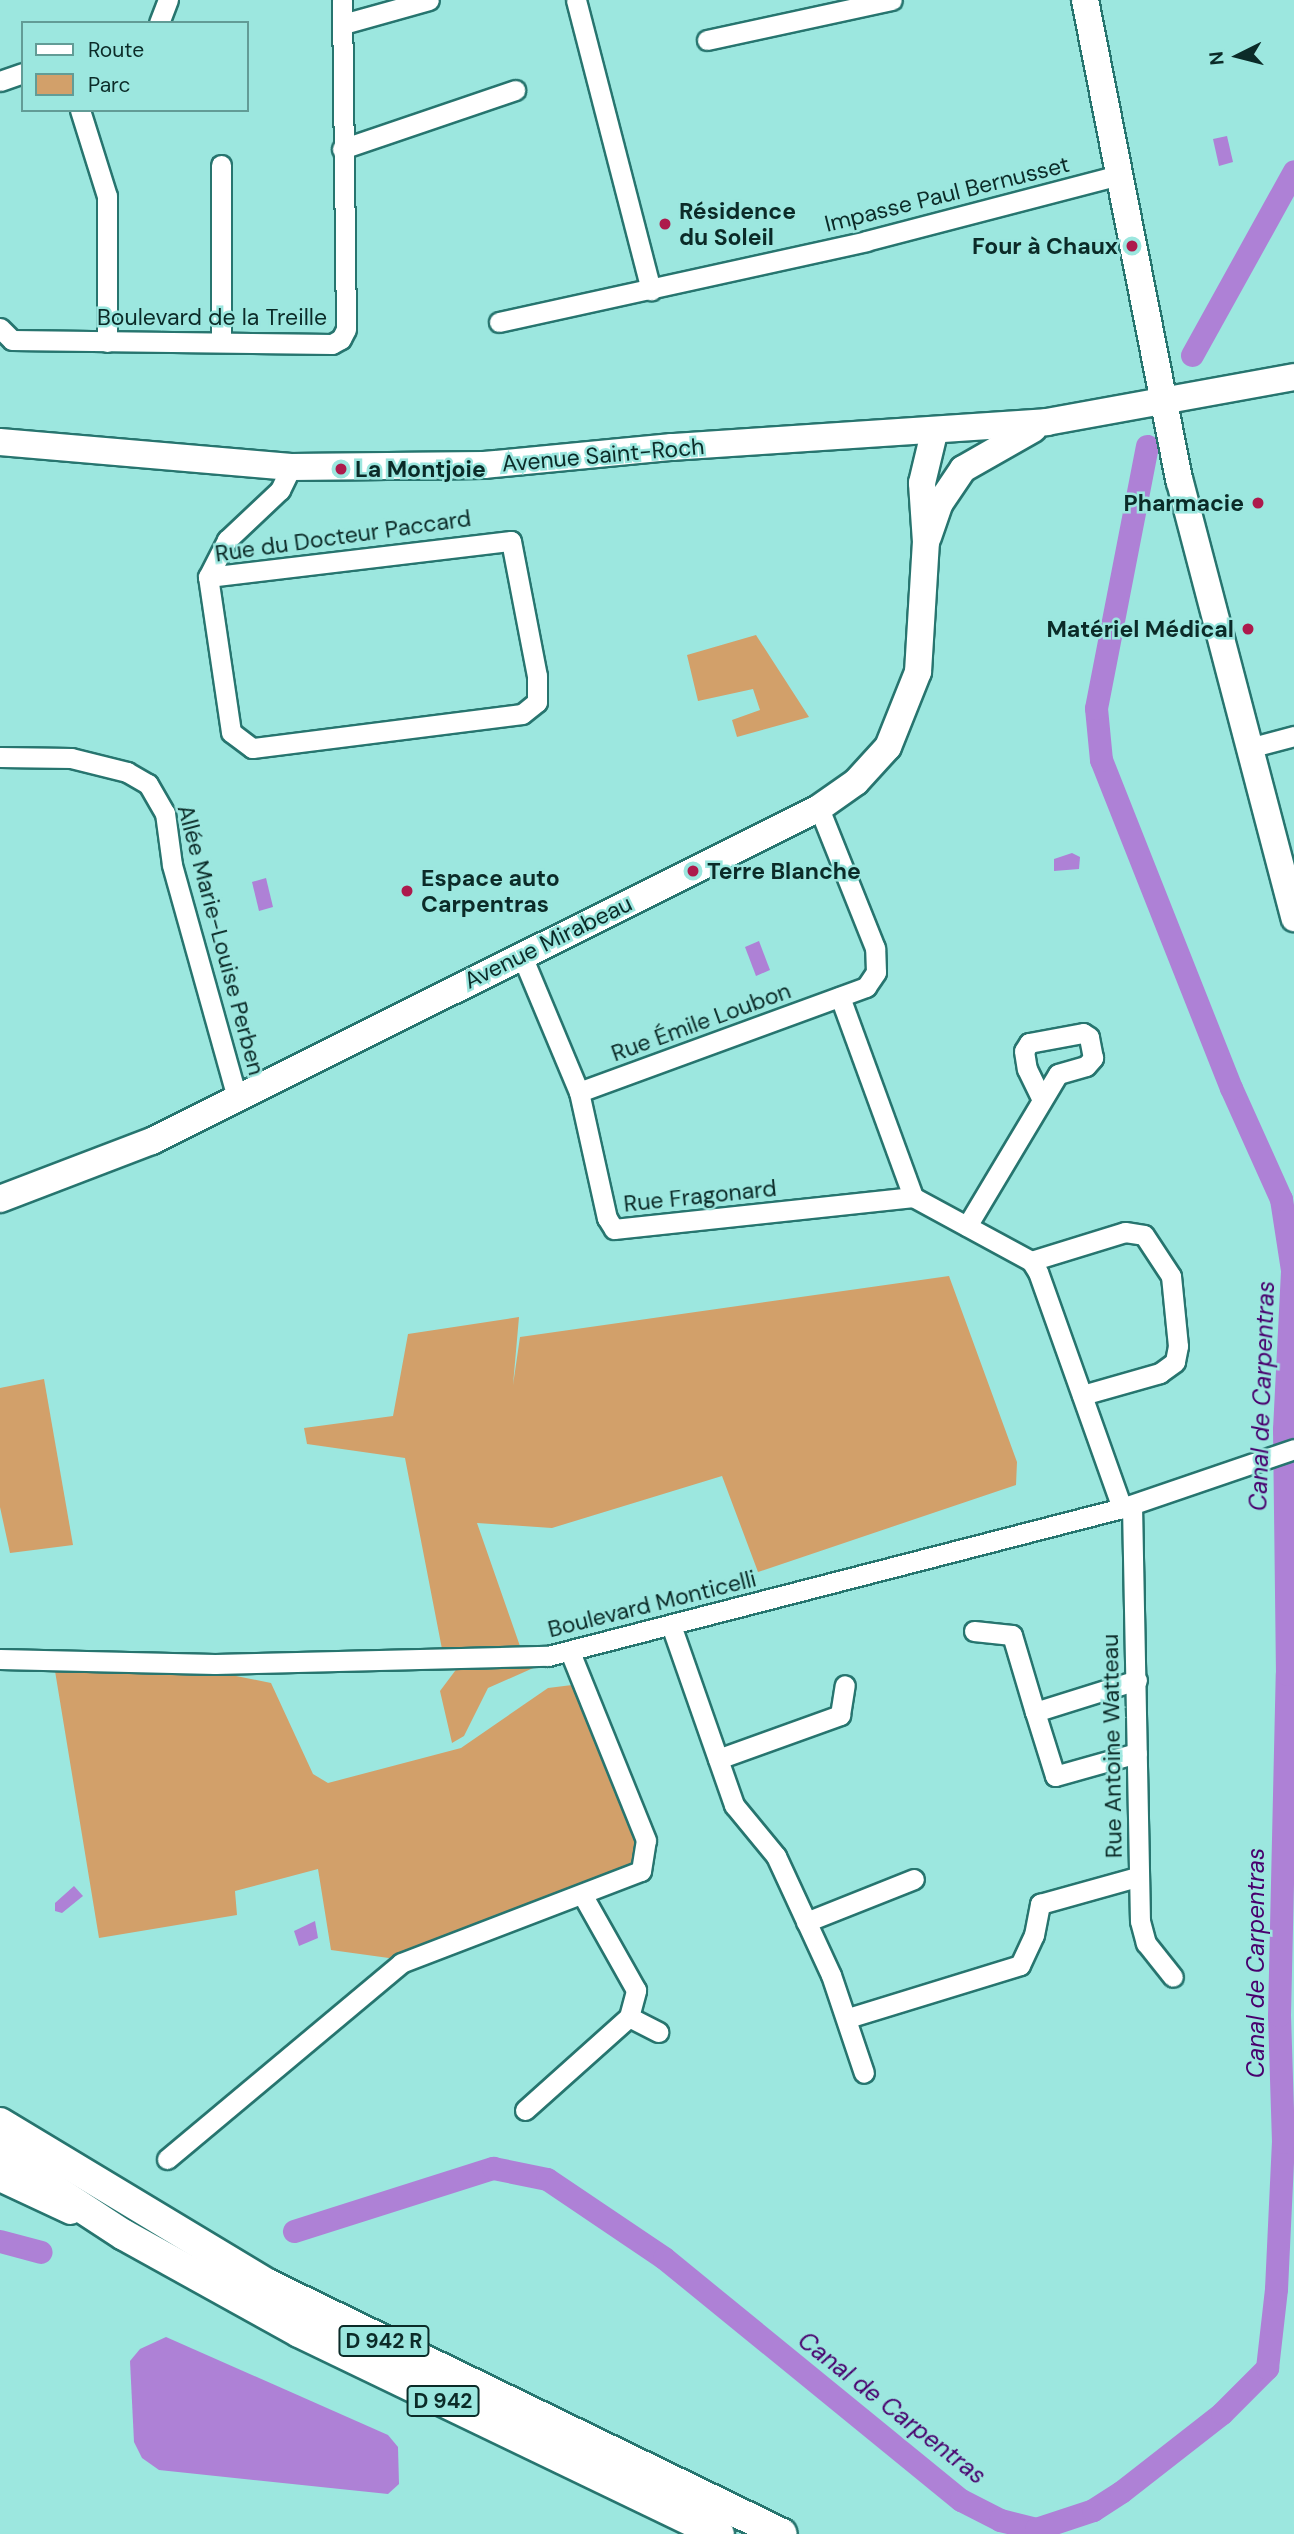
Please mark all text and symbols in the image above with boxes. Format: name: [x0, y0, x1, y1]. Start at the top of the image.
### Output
legend: [21, 21, 248, 112]
north arrow: [1203, 21, 1273, 91]
text: Route: [88, 36, 144, 64]
text: N: [1203, 50, 1230, 66]
text: Parc: [88, 71, 131, 99]
street label: Impasse Paul Bernusset: [822, 150, 1072, 238]
place label: Résidence du Soleil: [679, 197, 796, 251]
marker: Résidence du Soleil: [657, 216, 673, 232]
place label: Four à Chaux: [972, 232, 1118, 260]
marker: Four à Chaux: [1124, 238, 1140, 254]
street label: Boulevard de la Treille: [97, 303, 327, 331]
street label: Avenue Saint-Roch: [501, 432, 705, 478]
place label: La Montjoie: [355, 455, 486, 483]
marker: La Montjoie: [333, 461, 349, 477]
place label: Pharmacie: [1124, 489, 1244, 517]
marker: Pharmacie: [1250, 495, 1266, 511]
street label: Rue du Docteur Paccard: [213, 504, 473, 568]
place label: Matériel Médical: [1046, 615, 1234, 643]
marker: Matériel Médical: [1240, 621, 1256, 637]
street label: Allée Marie-Louise Perben: [172, 802, 270, 1078]
place label: Terre Blanche: [707, 857, 861, 885]
marker: Terre Blanche: [685, 863, 701, 879]
place label: Espace auto Carpentras: [421, 864, 560, 918]
marker: Espace auto Carpentras: [399, 883, 415, 899]
street label: Avenue Mirabeau: [460, 889, 636, 995]
street label: Rue Émile Loubon: [607, 977, 795, 1067]
street label: Rue Fragonard: [622, 1174, 778, 1218]
water label: Canal de Carpentras: [1244, 1280, 1280, 1512]
street label: Boulevard Monticelli: [545, 1565, 759, 1643]
street label: Rue Antoine Watteau: [1096, 1634, 1128, 1858]
water label: Canal de Carpentras: [1242, 1848, 1270, 2078]
road number: D 942 R: [337, 2324, 431, 2358]
water label: Canal de Carpentras: [792, 2326, 992, 2490]
road number: D 942: [406, 2384, 480, 2418]

